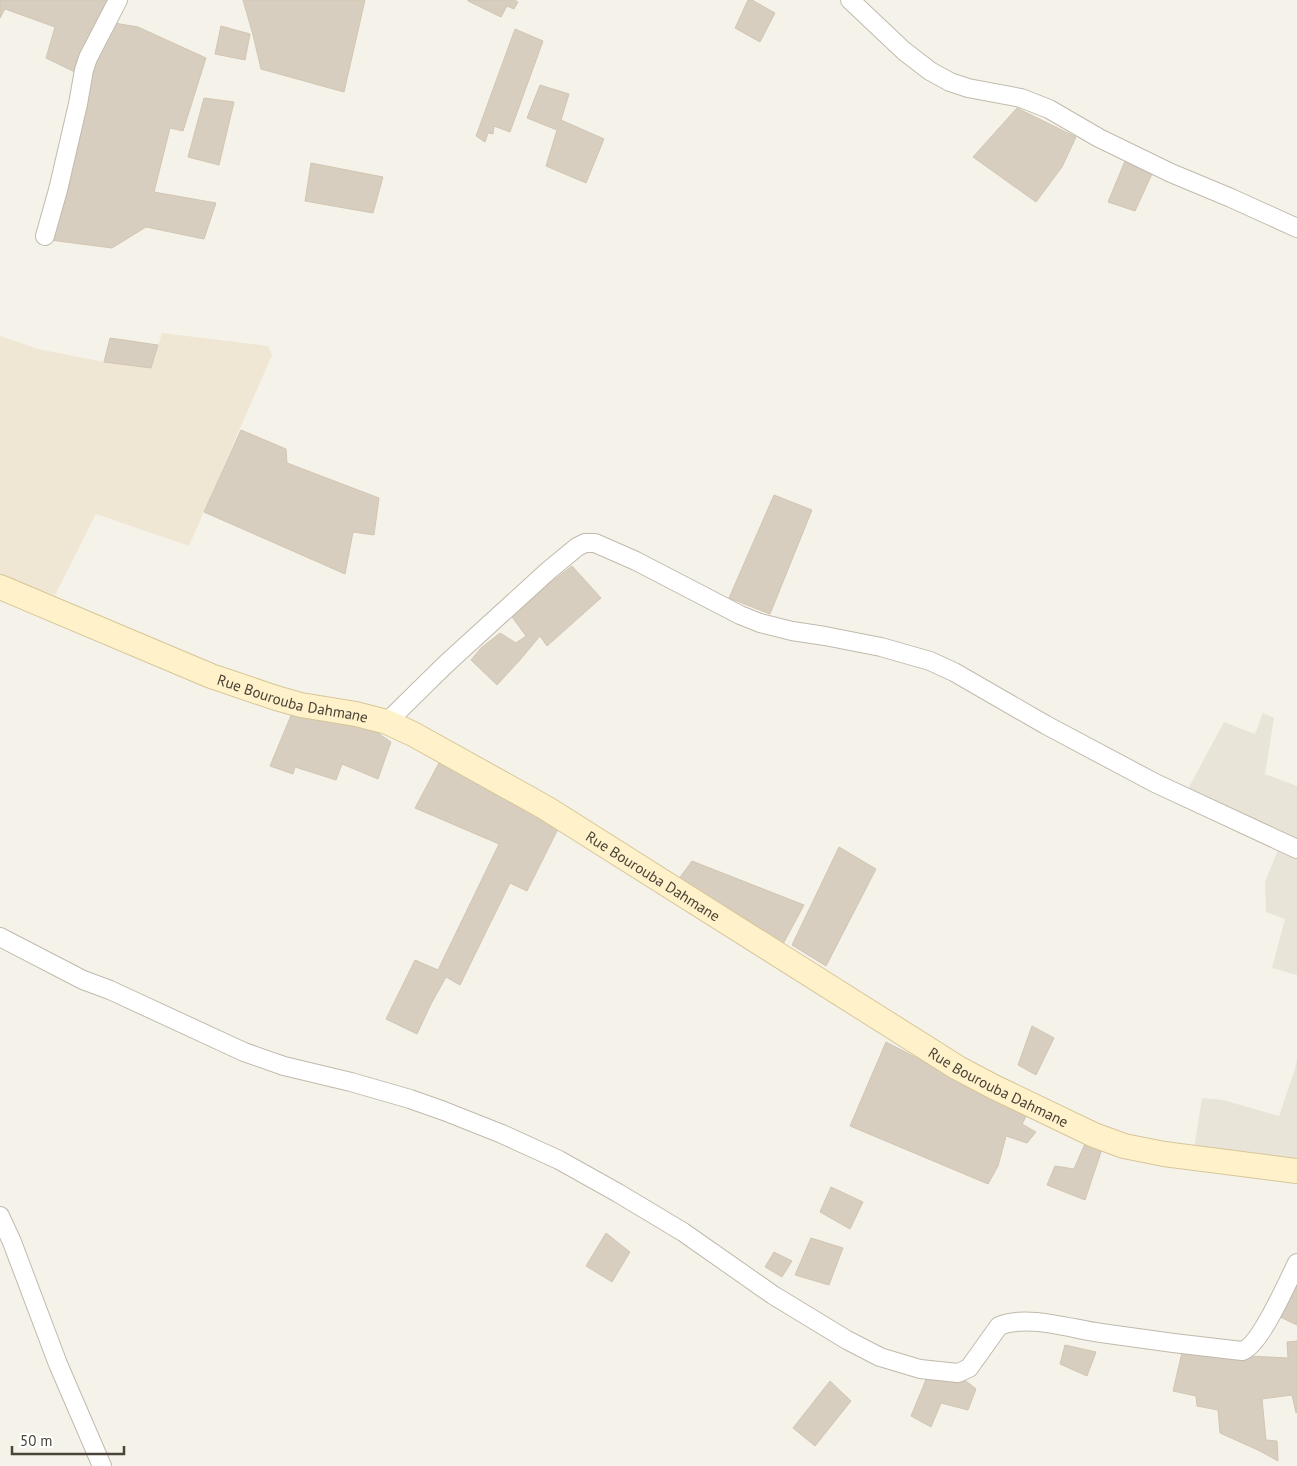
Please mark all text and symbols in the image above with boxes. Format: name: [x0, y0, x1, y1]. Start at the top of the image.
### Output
street label: Rue Bourouba Dahmane: [215, 669, 370, 726]
street label: Rue Bourouba Dahmane: [583, 826, 724, 925]
street label: Rue Bourouba Dahmane: [925, 1042, 1072, 1131]
scale bar: [12, 1424, 125, 1456]
text: 50 m: [20, 1431, 53, 1450]

